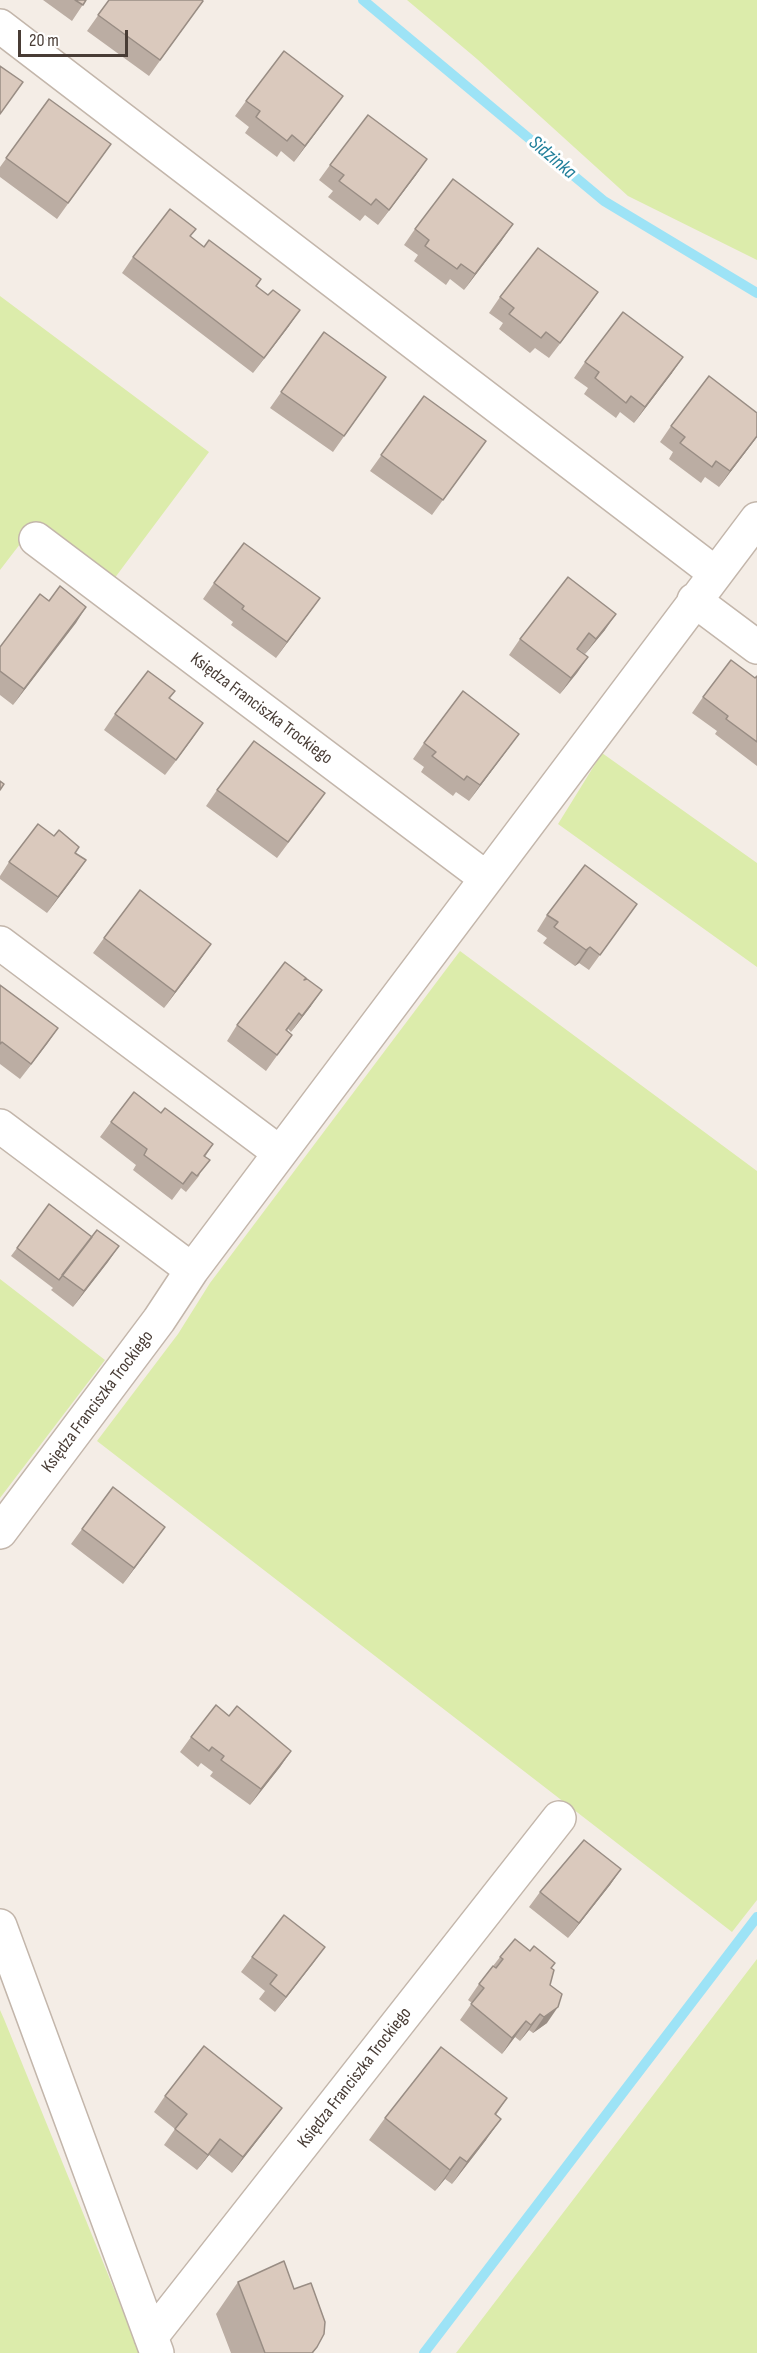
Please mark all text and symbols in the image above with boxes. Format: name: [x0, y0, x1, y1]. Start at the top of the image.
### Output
scale bar: [21, 18, 130, 56]
text: 20 m: [29, 30, 59, 51]
water label: Sidzinka: [523, 131, 581, 185]
street label: Księdza Franciszka Trockiego: [186, 648, 336, 770]
street label: Księdza Franciszka Trockiego: [37, 1327, 159, 1477]
street label: Księdza Franciszka Trockiego: [293, 2003, 417, 2153]

